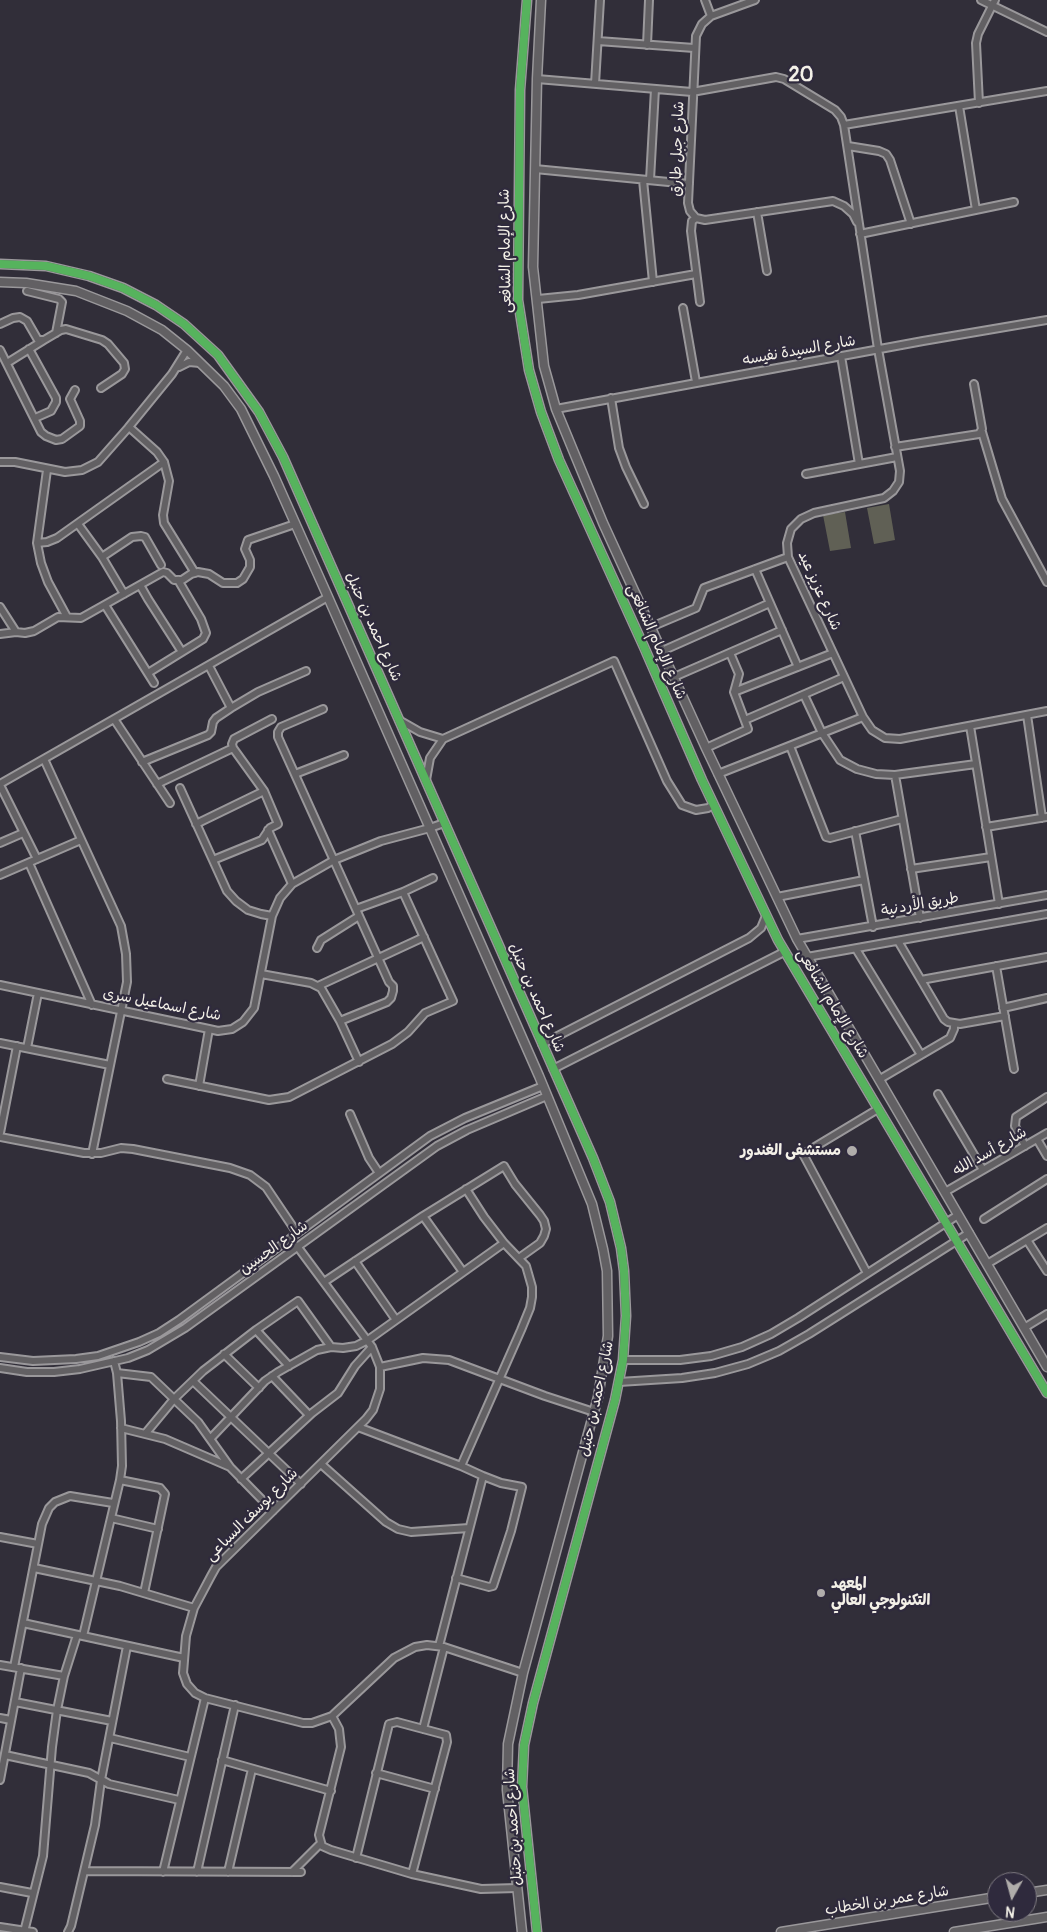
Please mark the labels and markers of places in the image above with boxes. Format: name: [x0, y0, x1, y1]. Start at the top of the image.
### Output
place label: مستشفى الغندور: [740, 1142, 841, 1160]
marker: مستشفى الغندور: [845, 1144, 859, 1158]
place label: المعهد التكنولوجي العالي: [831, 1575, 930, 1610]
marker: المعهد التكنولوجي العالي: [815, 1587, 827, 1599]

